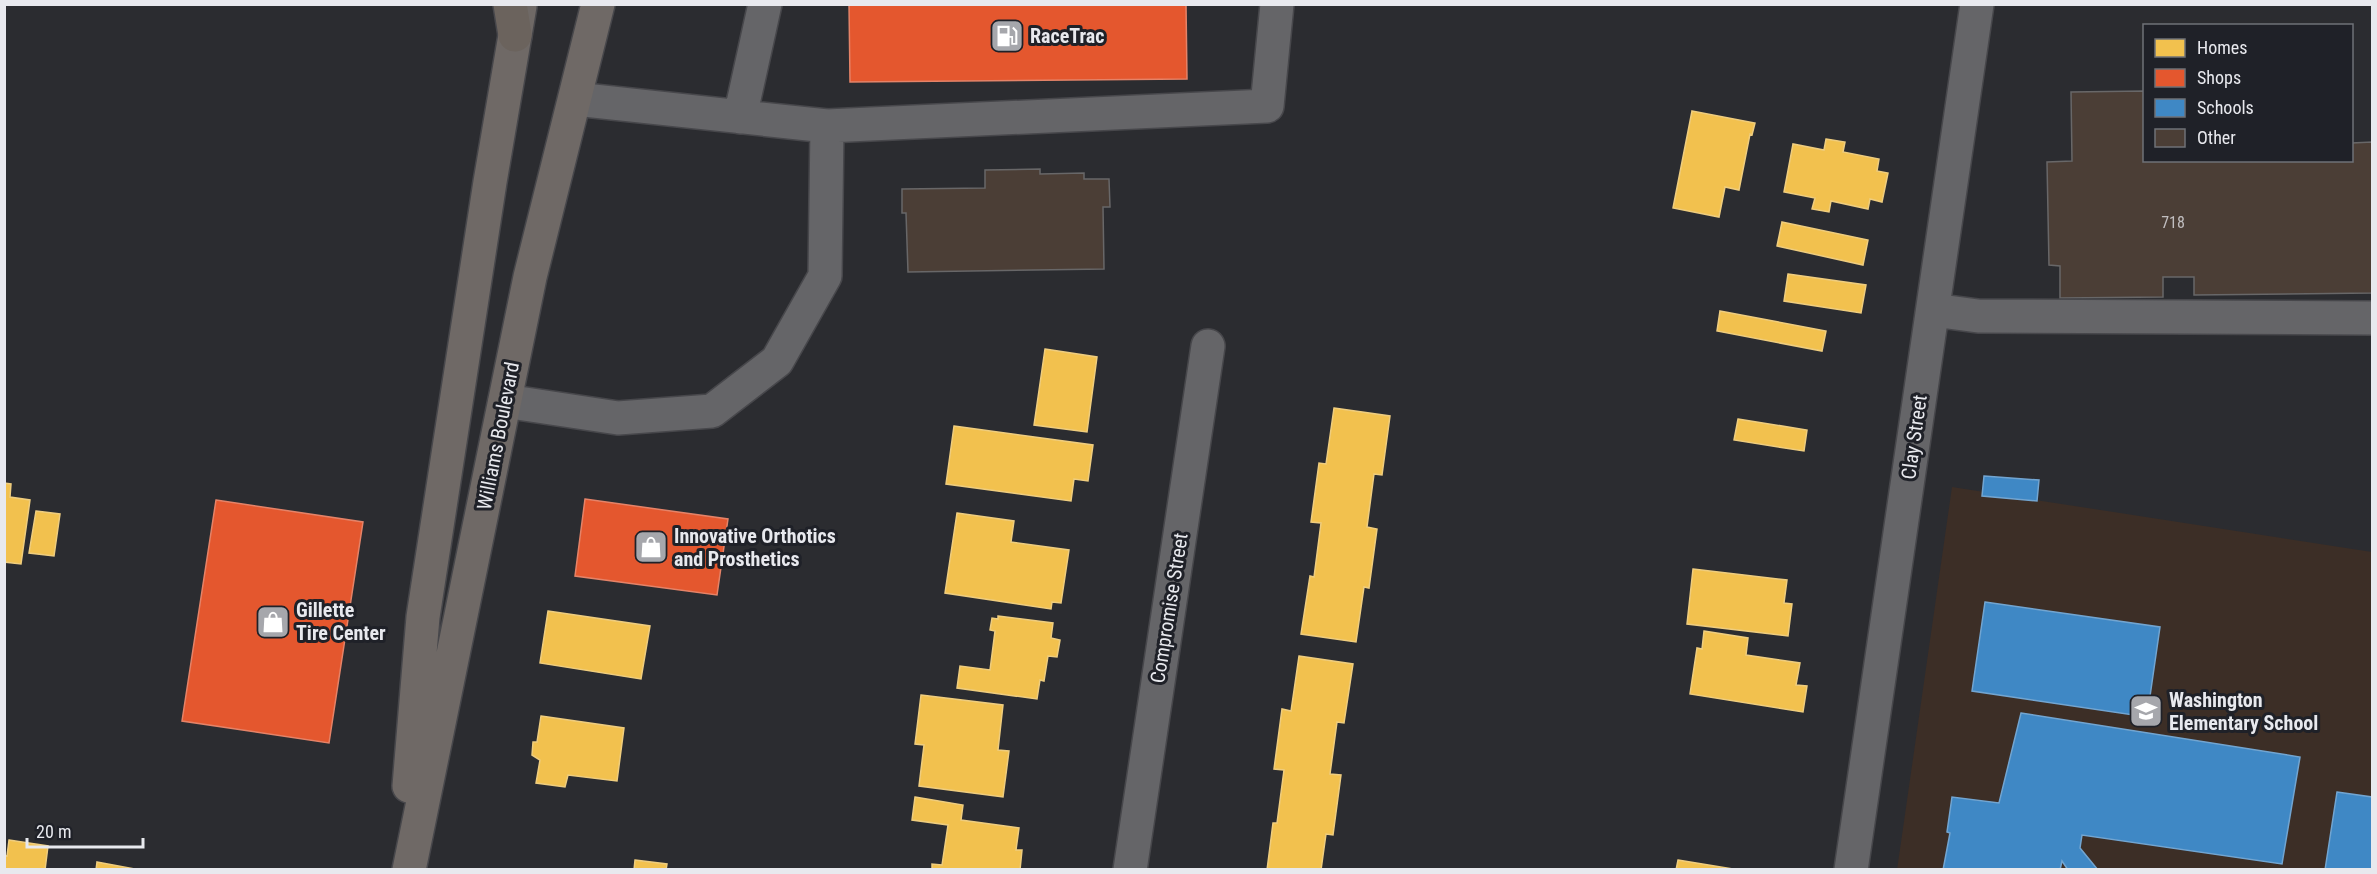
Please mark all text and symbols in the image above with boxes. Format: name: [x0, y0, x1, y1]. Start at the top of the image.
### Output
fuel station icon: RaceTrac: [989, 18, 1025, 54]
place label: RaceTrac: [1030, 24, 1104, 48]
legend: [2143, 24, 2353, 162]
text: Homes: [2197, 37, 2247, 58]
text: Shops: [2197, 67, 2241, 88]
text: Schools: [2197, 97, 2254, 118]
text: Other: [2197, 127, 2236, 148]
house number: 718: [2161, 213, 2185, 232]
street label: Williams Boulevard: [472, 360, 524, 512]
street label: Clay Street: [1896, 393, 1932, 481]
place label: Innovative Orthotics and Prosthetics: [674, 524, 836, 571]
shop icon: Innovative Orthotics and Prosthetics: [633, 529, 669, 565]
street label: Compromise Street: [1145, 531, 1193, 685]
place label: Gillette Tire Center: [296, 598, 386, 645]
shop icon: Gillette Tire Center: [255, 604, 291, 640]
place label: Washington Elementary School: [2169, 688, 2318, 735]
school or university icon: Washington Elementary School: [2128, 693, 2164, 729]
scale bar: [27, 811, 142, 849]
text: 20 m: [36, 821, 71, 842]

